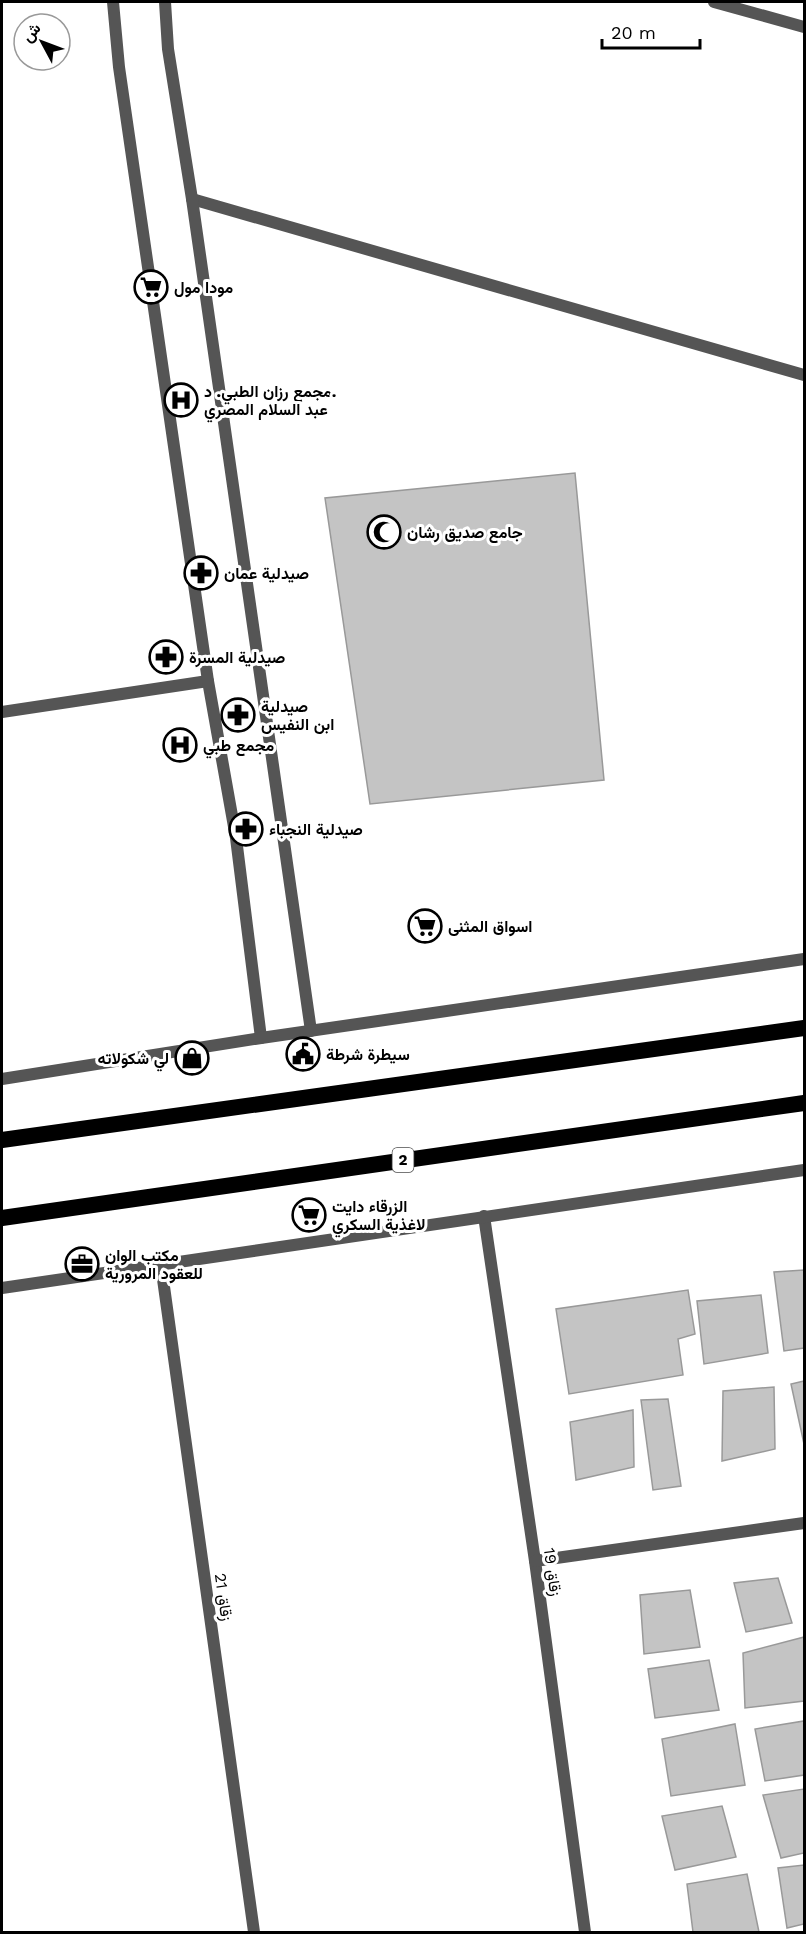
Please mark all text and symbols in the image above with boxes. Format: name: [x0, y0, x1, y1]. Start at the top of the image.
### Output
north arrow: [12, 12, 72, 72]
scale bar: [602, 12, 700, 50]
text: ش: [18, 19, 45, 46]
text: 20 m: [611, 22, 656, 43]
supermarket icon: مودا مول: [133, 269, 169, 305]
place label: مودا مول: [174, 278, 233, 298]
hospital icon: مجمع رزان الطبي. د. عبد السلام المصري: [163, 382, 199, 418]
place label: مجمع رزان الطبي. د. عبد السلام المصري: [204, 382, 336, 423]
mosque icon: جامع صديق رشان: [366, 514, 402, 550]
place label: جامع صديق رشان: [407, 523, 523, 544]
pharmacy icon: صيدلية عمان: [183, 555, 219, 591]
place label: صيدلية عمان: [224, 564, 309, 583]
pharmacy icon: صيدلية المسرة: [148, 639, 184, 675]
place label: صيدلية المسرة: [189, 648, 285, 668]
pharmacy icon: صيدلية ابن النفيس: [220, 697, 256, 733]
place label: صيدلية ابن النفيس: [261, 697, 334, 734]
hospital icon: مجمع طبي: [162, 727, 198, 763]
place label: مجمع طبي: [203, 736, 275, 759]
pharmacy icon: صيدلية النجباء: [228, 811, 264, 847]
place label: صيدلية النجباء: [269, 820, 363, 839]
supermarket icon: اسواق المثنى: [407, 908, 443, 944]
place label: اسواق المثنى: [448, 917, 532, 937]
public building icon: سيطرة شرطة: [285, 1036, 321, 1072]
shop icon: لي شكولاته: [174, 1040, 210, 1076]
place label: سيطرة شرطة: [326, 1045, 410, 1065]
place label: لي شكولاته: [97, 1049, 169, 1072]
road number: 2: [392, 1148, 414, 1172]
supermarket icon: الزرقاء دايت لاغذية السكري: [291, 1197, 327, 1233]
place label: الزرقاء دايت لاغذية السكري: [332, 1197, 425, 1238]
office icon: مكتب الوان للعقود المرورية: [64, 1246, 100, 1282]
place label: مكتب الوان للعقود المرورية: [105, 1246, 203, 1284]
street label: زقاق 19: [539, 1547, 565, 1598]
street label: زقاق 21: [210, 1572, 236, 1622]

